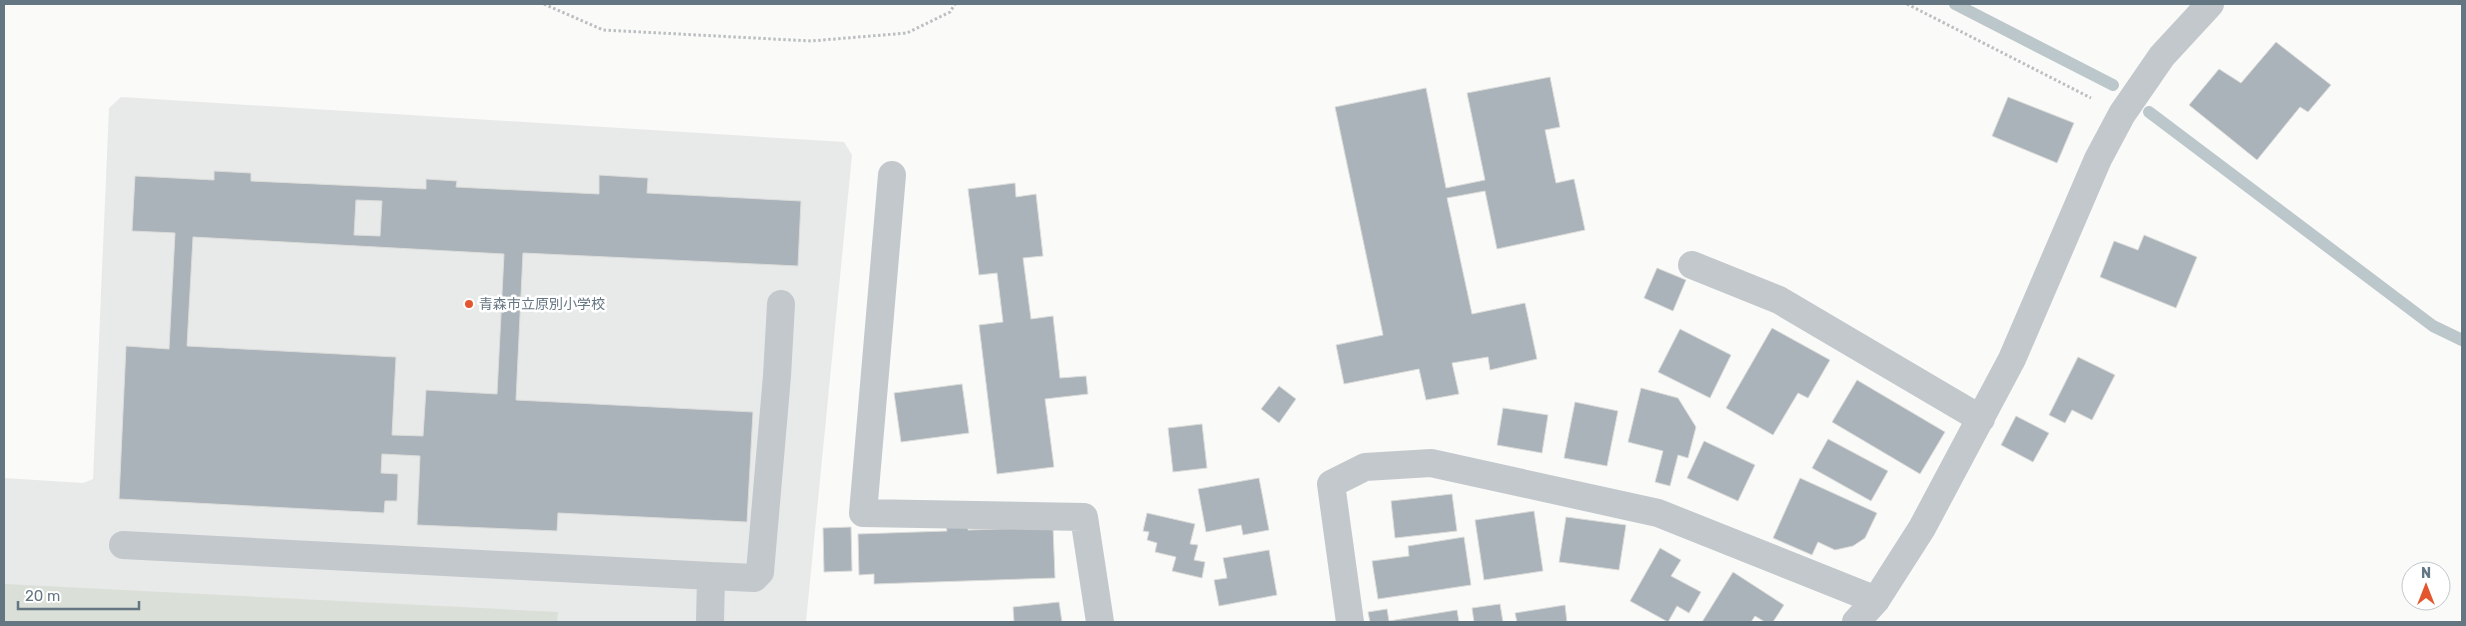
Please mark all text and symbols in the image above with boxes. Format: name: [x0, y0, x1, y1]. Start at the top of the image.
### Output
place label: 青森市立原別小学校: [479, 296, 605, 313]
marker: 青森市立原別小学校: [463, 298, 475, 310]
north arrow: [2401, 561, 2451, 611]
text: N: [2421, 565, 2431, 582]
scale bar: [18, 578, 139, 610]
text: 20 m: [25, 587, 60, 605]

